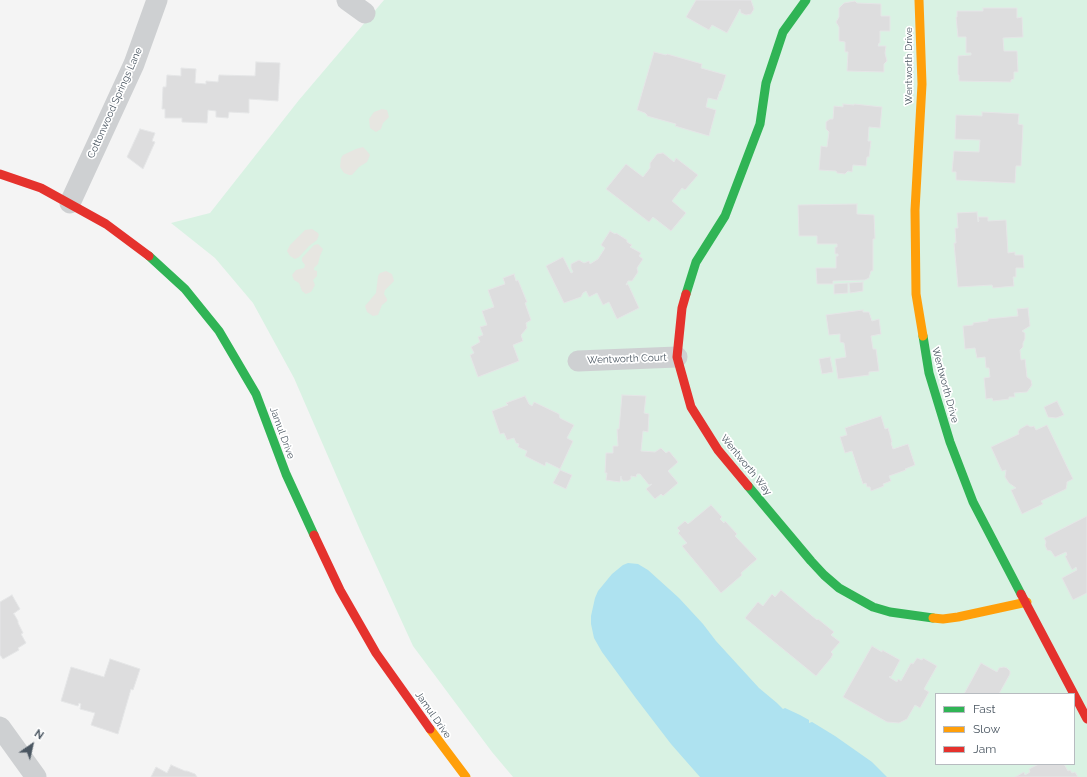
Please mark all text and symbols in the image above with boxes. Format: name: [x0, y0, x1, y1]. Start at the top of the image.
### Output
street label: Wentworth Drive: [903, 27, 915, 105]
street label: Cottonwood Springs Lane: [85, 46, 145, 160]
street label: Wentworth Drive: [929, 346, 961, 424]
street label: Wentworth Court: [587, 352, 667, 366]
street label: Jamul Drive: [267, 405, 297, 461]
street label: Wentworth Way: [718, 432, 774, 498]
street label: Jamul Drive: [412, 689, 454, 741]
legend: [935, 693, 1075, 765]
text: Fast: [973, 702, 996, 716]
text: Slow: [973, 722, 1000, 736]
north arrow: [12, 725, 52, 765]
text: N: [32, 727, 46, 742]
text: Jam: [973, 742, 996, 756]

